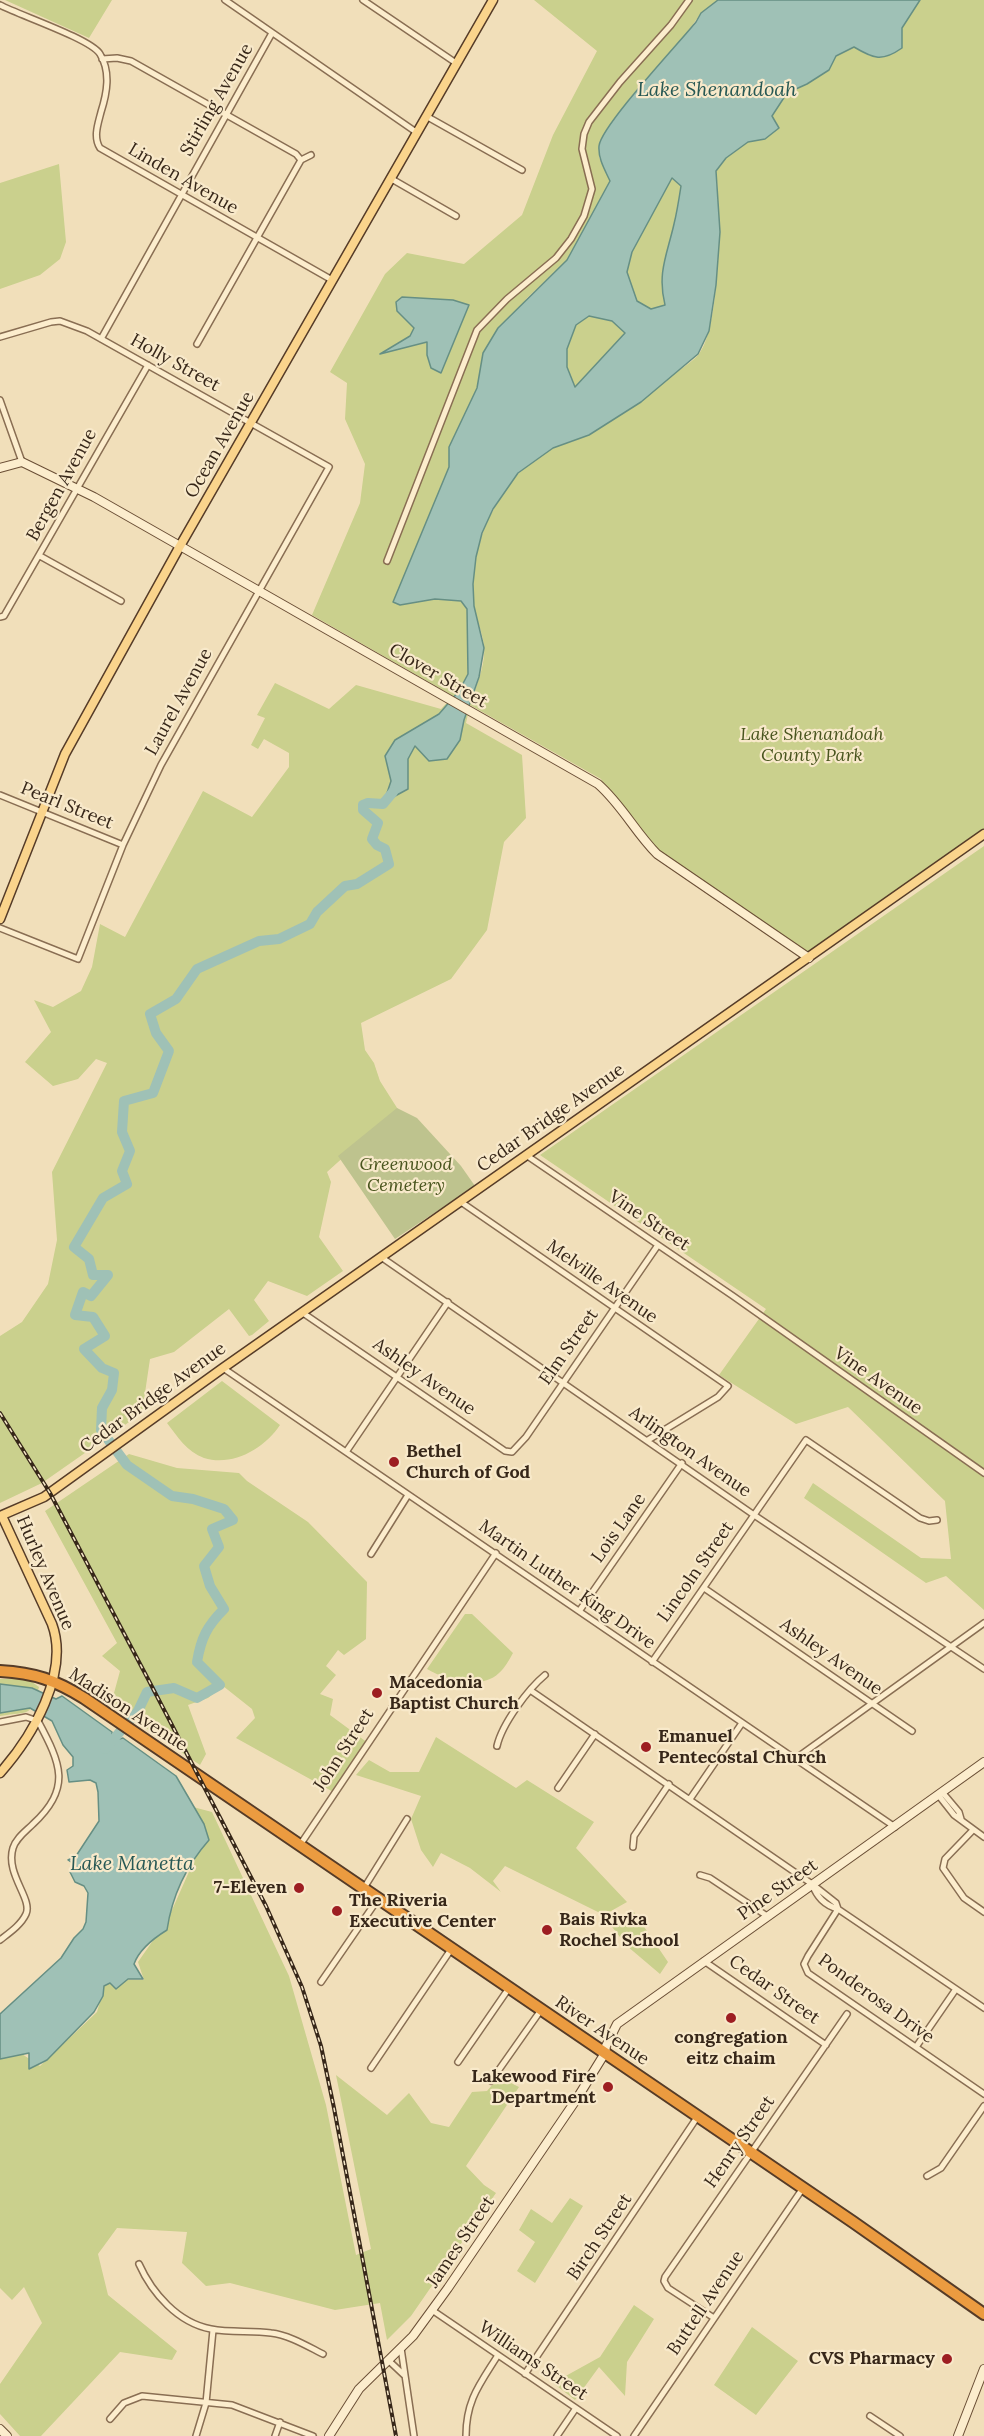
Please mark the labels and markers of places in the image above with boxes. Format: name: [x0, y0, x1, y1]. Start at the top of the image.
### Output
place label: Bethel Church of God: [406, 1441, 530, 1484]
marker: Bethel Church of God: [387, 1455, 401, 1469]
place label: Macedonia Baptist Church: [389, 1672, 519, 1714]
marker: Macedonia Baptist Church: [370, 1686, 384, 1700]
place label: Emanuel Pentecostal Church: [658, 1726, 826, 1768]
marker: Emanuel Pentecostal Church: [639, 1740, 653, 1754]
place label: 7-Eleven: [214, 1877, 287, 1899]
marker: 7-Eleven: [292, 1881, 306, 1895]
place label: The Riveria Executive Center: [349, 1890, 496, 1932]
marker: The Riveria Executive Center: [330, 1904, 344, 1918]
place label: Bais Rivka Rochel School: [559, 1909, 679, 1952]
marker: Bais Rivka Rochel School: [540, 1923, 554, 1937]
marker: congregation eitz chaim: [724, 2011, 738, 2025]
place label: congregation eitz chaim: [674, 2027, 788, 2070]
place label: Lakewood Fire Department: [471, 2066, 596, 2108]
marker: Lakewood Fire Department: [601, 2080, 615, 2094]
place label: CVS Pharmacy: [809, 2348, 935, 2370]
marker: CVS Pharmacy: [940, 2352, 954, 2366]

